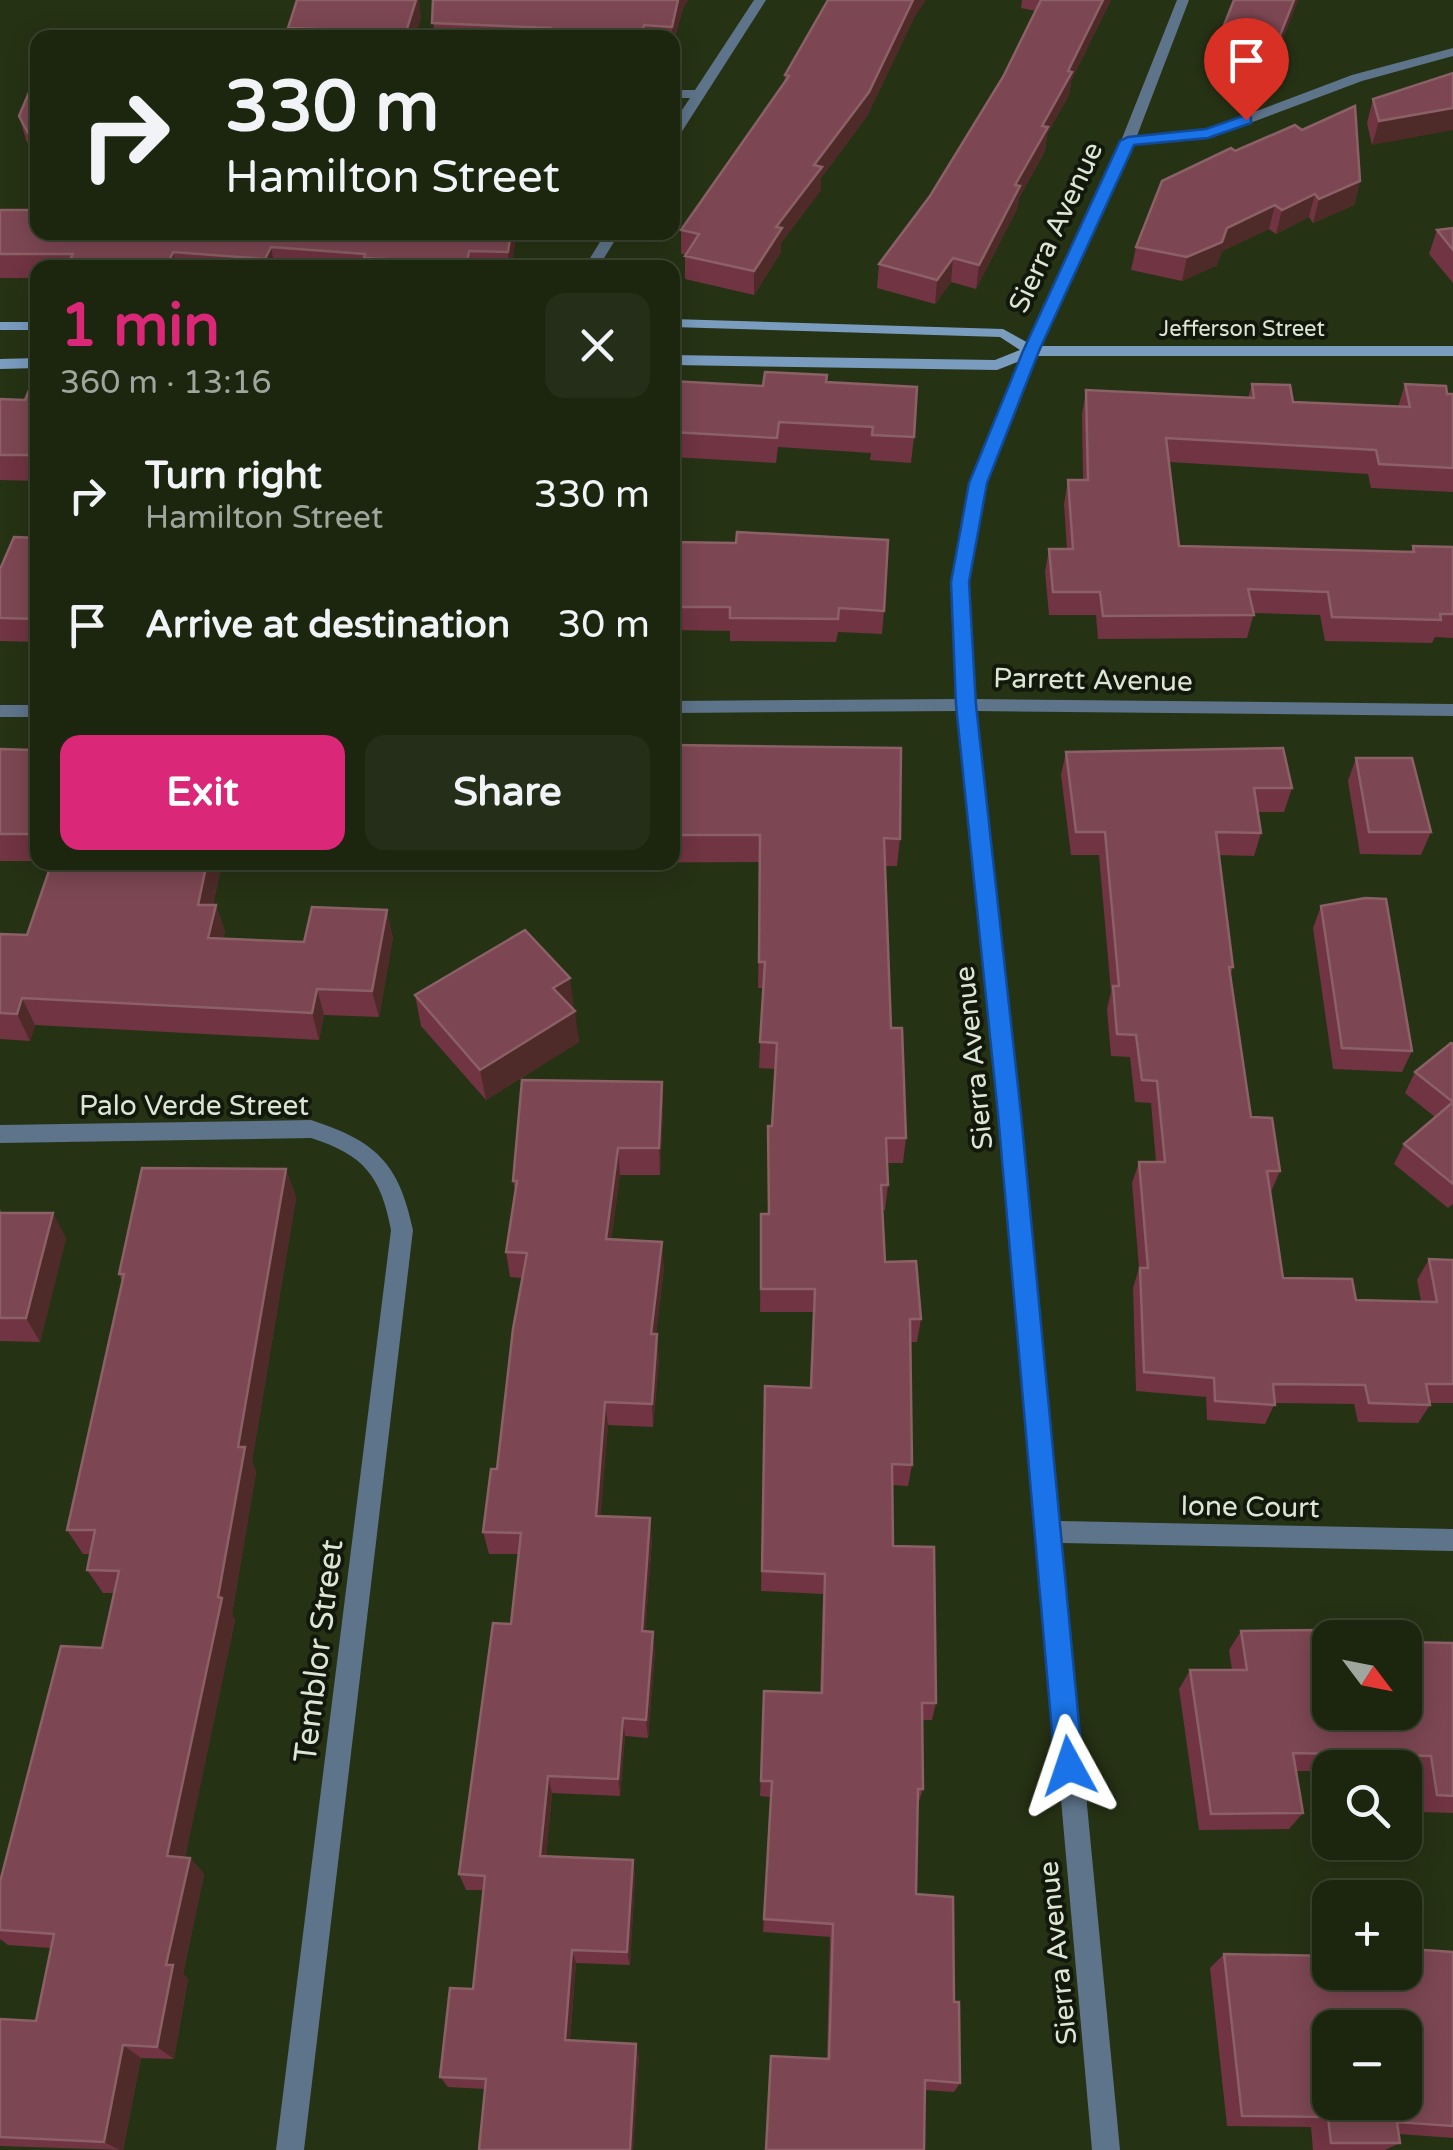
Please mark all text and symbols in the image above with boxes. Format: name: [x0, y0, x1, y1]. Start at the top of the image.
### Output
pin: [1204, 18, 1289, 121]
icon: arrive: [1219, 33, 1274, 88]
text: 330 m: [225, 66, 439, 150]
icon: right: [60, 70, 190, 200]
street label: Sierra Avenue: [1002, 137, 1110, 318]
text: Hamilton Street: [225, 151, 560, 205]
text: 1 min: [60, 290, 220, 362]
button: close: [545, 293, 650, 398]
street label: Jefferson Street: [1159, 316, 1325, 342]
text: 360 m · 13:16: [60, 364, 272, 402]
text: Turn right: [145, 453, 322, 499]
icon: right: [60, 468, 115, 523]
text: 330 m: [534, 472, 650, 518]
text: Hamilton Street: [145, 499, 383, 537]
icon: arrive: [60, 598, 115, 653]
text: Arrive at destination: [145, 602, 510, 648]
text: 30 m: [558, 602, 650, 648]
street label: Parrett Avenue: [993, 661, 1193, 699]
button: Exit: [60, 735, 345, 850]
button: Share: [365, 735, 650, 850]
street label: Sierra Avenue: [947, 964, 1001, 1151]
street label: Palo Verde Street: [79, 1089, 309, 1123]
street label: Ione Court: [1180, 1489, 1320, 1525]
street label: Temblor Street: [286, 1537, 352, 1765]
north arrow: [1312, 1620, 1422, 1730]
map controls: [1312, 1620, 1422, 2120]
position arrow: [1017, 1714, 1121, 1818]
button: search: [1312, 1750, 1422, 1860]
street label: Sierra Avenue: [1031, 1859, 1085, 2046]
button: +: [1312, 1880, 1422, 1990]
button: −: [1312, 2010, 1422, 2120]

